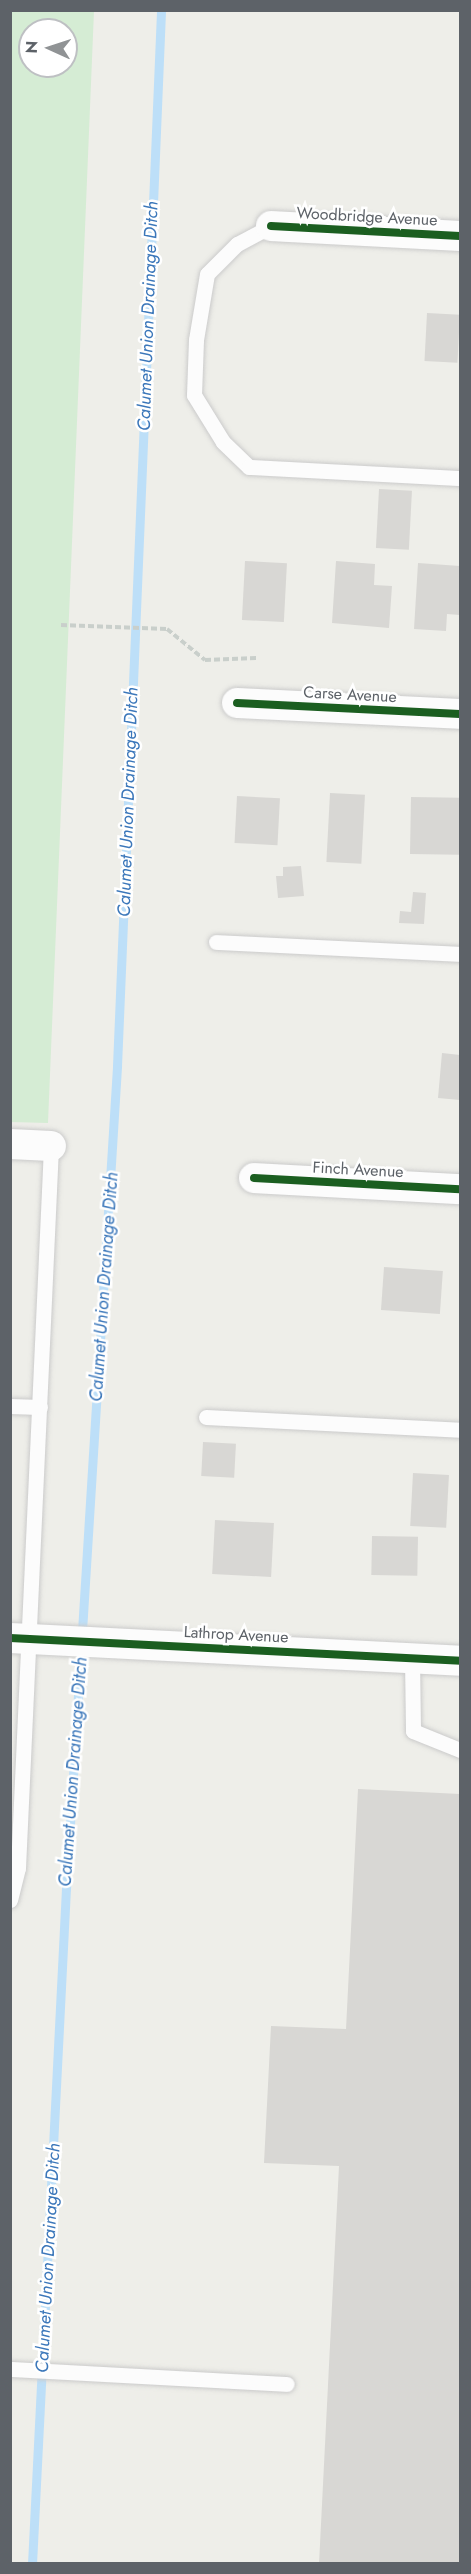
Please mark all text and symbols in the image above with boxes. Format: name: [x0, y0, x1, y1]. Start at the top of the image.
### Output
north arrow: [18, 18, 78, 78]
text: N: [20, 40, 43, 54]
water label: Calumet Union Drainage Ditch: [133, 201, 163, 431]
street label: Woodbridge Avenue: [296, 204, 438, 230]
street label: Carse Avenue: [303, 683, 397, 707]
water label: Calumet Union Drainage Ditch: [113, 687, 143, 917]
street label: Finch Avenue: [312, 1158, 404, 1182]
water label: Calumet Union Drainage Ditch: [85, 1171, 123, 1403]
street label: Lathrop Avenue: [183, 1623, 289, 1647]
water label: Calumet Union Drainage Ditch: [54, 1656, 92, 1888]
water label: Calumet Union Drainage Ditch: [31, 2143, 65, 2373]

